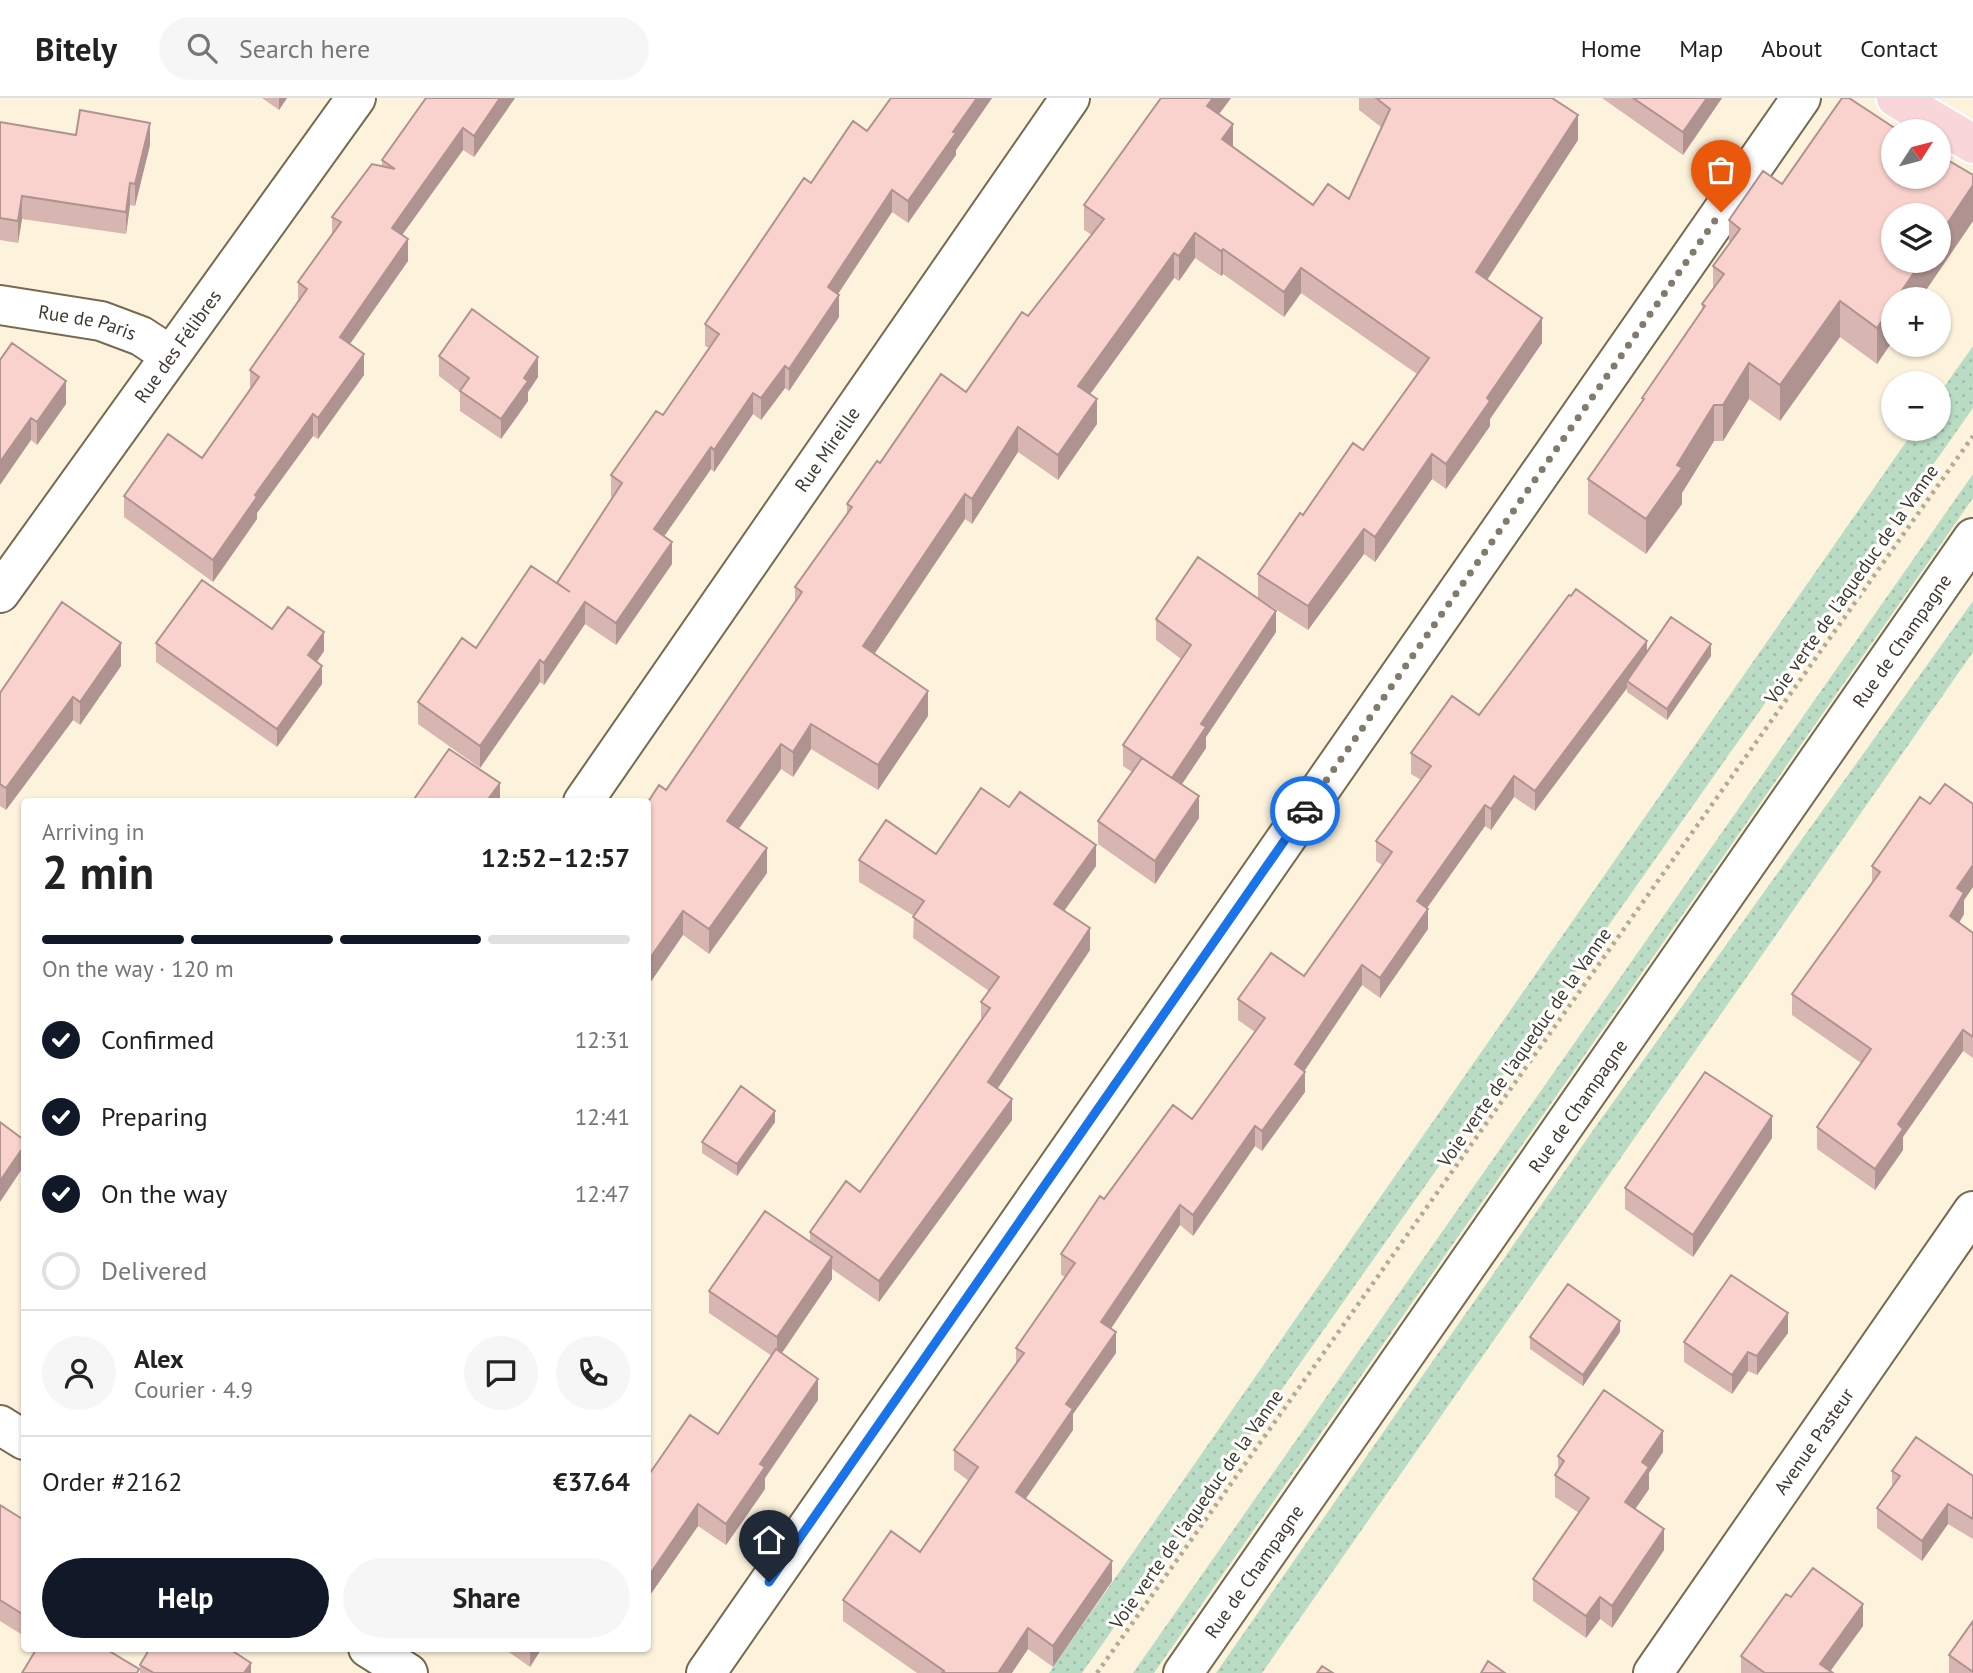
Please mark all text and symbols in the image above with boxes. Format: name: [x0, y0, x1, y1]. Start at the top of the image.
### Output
search box: [159, 17, 649, 80]
text: Bitely: [35, 27, 117, 70]
icon: search: [183, 29, 221, 67]
text: Search here: [239, 32, 370, 65]
text: Home: [1581, 33, 1641, 64]
text: Map: [1679, 33, 1723, 64]
text: About: [1761, 33, 1822, 64]
text: Contact: [1860, 33, 1938, 64]
north arrow: [1881, 119, 1951, 189]
map controls: [1881, 119, 1951, 441]
pin: [1691, 140, 1751, 212]
icon: bag: [1702, 151, 1740, 189]
button: layers: [1881, 203, 1951, 273]
street label: Rue des Félibres: [129, 285, 226, 407]
button: +: [1881, 287, 1951, 357]
street label: Rue de Paris: [37, 299, 140, 345]
button: −: [1881, 371, 1951, 441]
street label: Rue Mireille: [789, 402, 865, 496]
street label: Voie verte de l'aqueduc de la Vanne: [1758, 460, 1943, 709]
street label: Rue de Champagne: [1847, 569, 1956, 712]
courier: [1270, 776, 1340, 846]
icon: car: [1286, 792, 1324, 830]
text: Arriving in: [42, 817, 144, 846]
text: 12:52–12:57: [481, 841, 630, 874]
text: 2 min: [42, 842, 154, 902]
street label: Voie verte de l'aqueduc de la Vanne: [1431, 923, 1616, 1172]
text: On the way · 120 m: [42, 954, 234, 983]
icon: check: [42, 1021, 80, 1059]
text: Confirmed: [101, 1023, 214, 1056]
text: 12:31: [575, 1025, 630, 1054]
street label: Rue de Champagne: [1523, 1034, 1633, 1177]
icon: check: [42, 1098, 80, 1136]
text: Preparing: [101, 1100, 208, 1133]
text: 12:41: [575, 1102, 630, 1131]
icon: check: [42, 1175, 80, 1213]
text: On the way: [101, 1177, 227, 1210]
text: 12:47: [575, 1179, 630, 1208]
text: Delivered: [101, 1254, 207, 1287]
button: person: [42, 1336, 116, 1410]
button: chat: [464, 1336, 538, 1410]
button: phone: [556, 1336, 630, 1410]
text: Alex: [134, 1342, 184, 1375]
text: Courier · 4.9: [134, 1375, 253, 1404]
street label: Avenue Pasteur: [1768, 1383, 1859, 1499]
street label: Voie verte de l'aqueduc de la Vanne: [1103, 1385, 1288, 1634]
text: Order #2162: [42, 1465, 182, 1498]
text: €37.64: [553, 1465, 630, 1498]
street label: Rue de Champagne: [1199, 1500, 1309, 1643]
pin: [739, 1510, 799, 1582]
icon: home: [750, 1521, 788, 1559]
button: Help: [42, 1558, 329, 1638]
button: Share: [343, 1558, 630, 1638]

